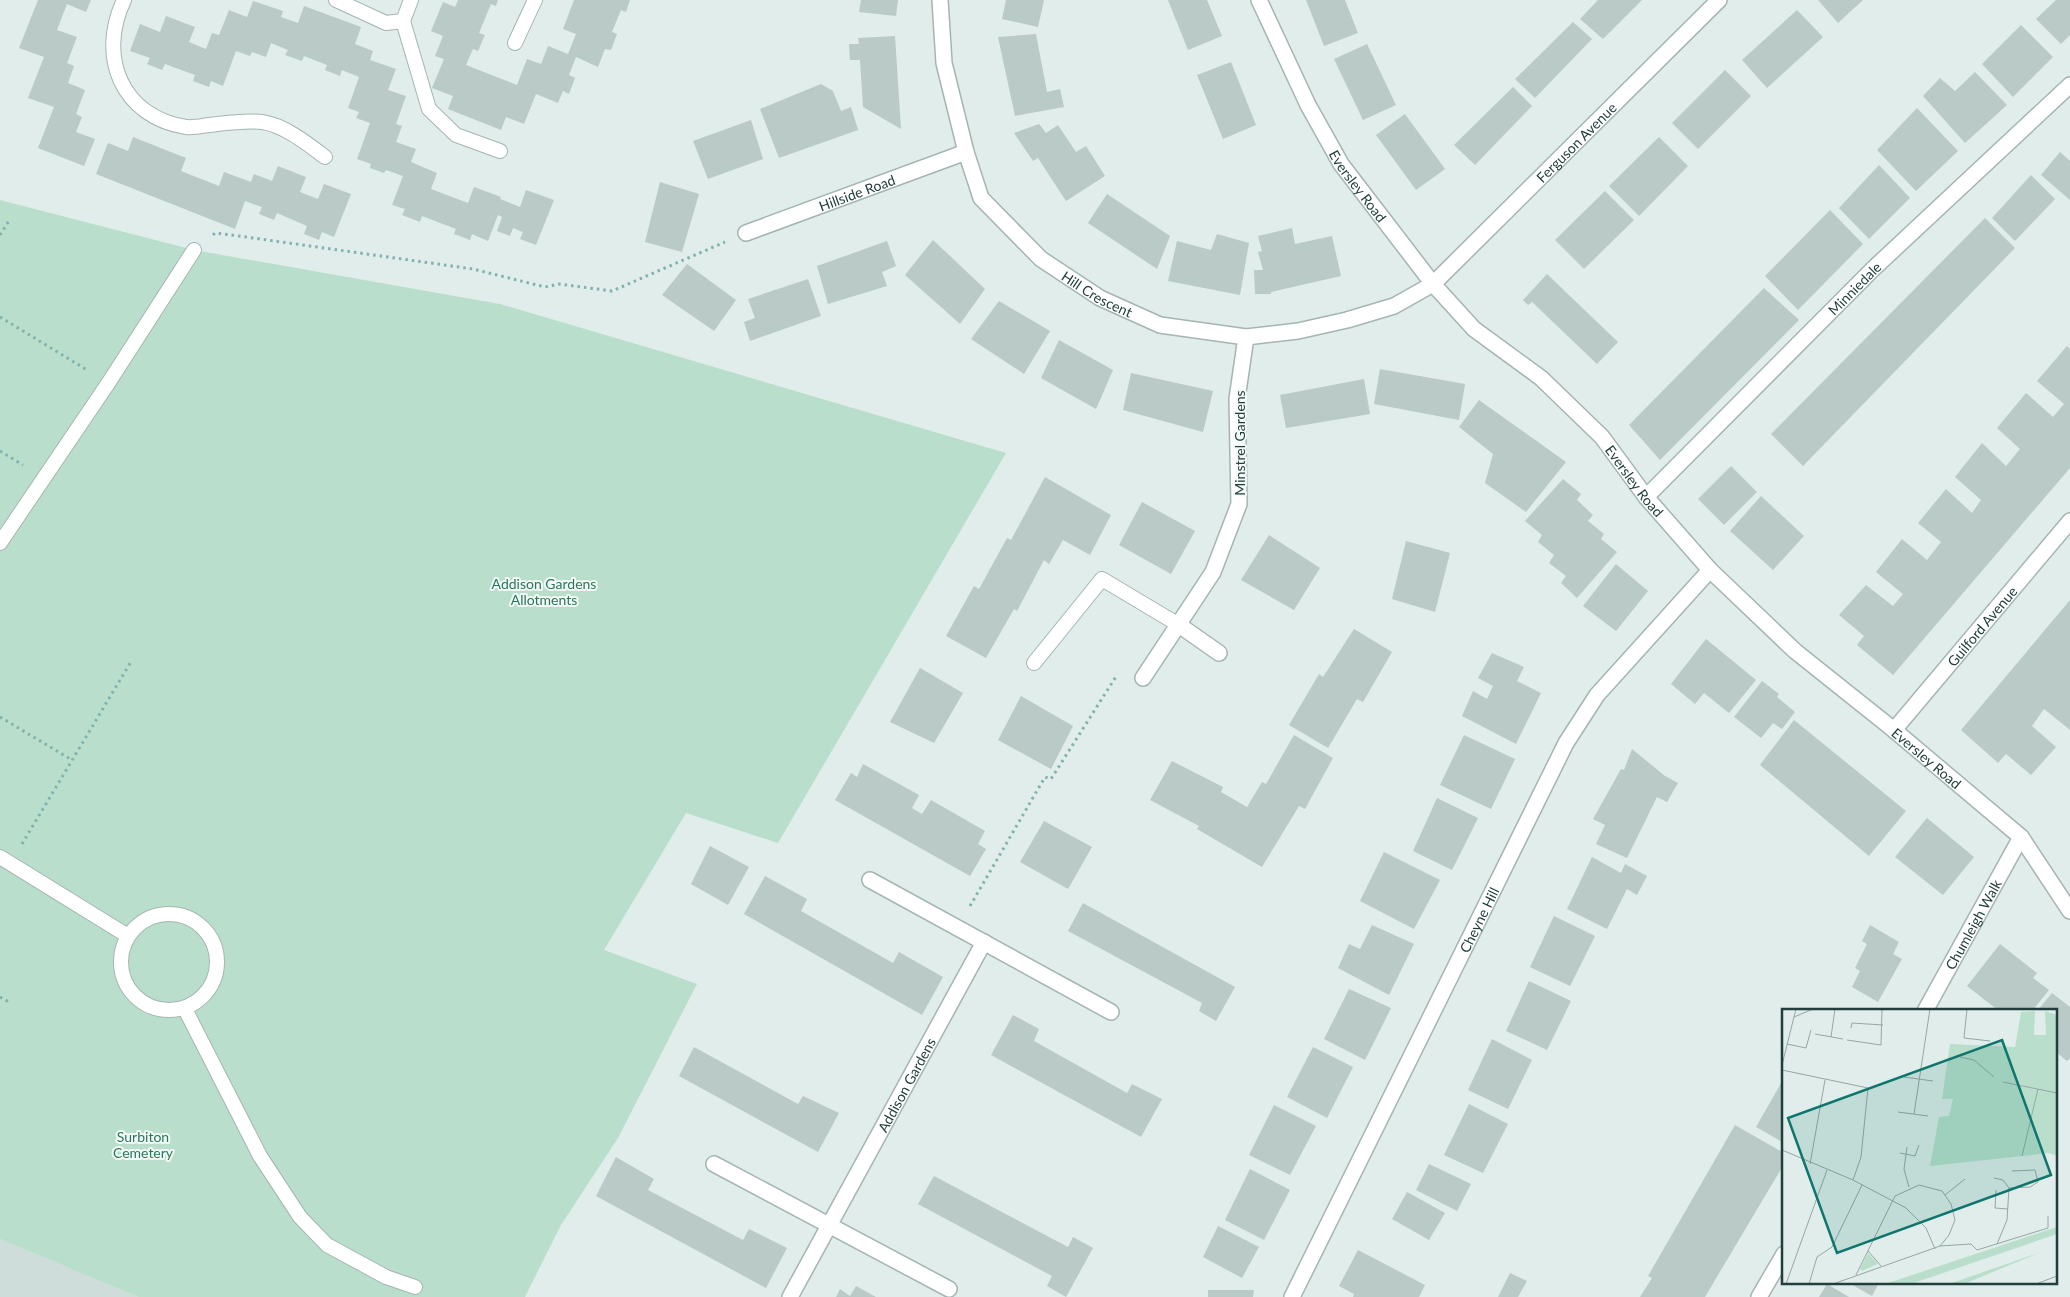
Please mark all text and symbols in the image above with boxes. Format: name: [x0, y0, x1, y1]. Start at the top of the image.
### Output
street label: Ferguson Avenue: [1532, 99, 1620, 185]
street label: Eversley Road: [1326, 147, 1390, 225]
street label: Hillside Road: [816, 170, 897, 214]
street label: Minniedale: [1824, 258, 1884, 318]
street label: Hill Crescent: [1059, 267, 1135, 320]
street label: Minstrel Gardens: [1231, 390, 1248, 496]
street label: Eversley Road: [1602, 442, 1667, 520]
park label: Addison Gardens Allotments: [492, 575, 596, 608]
street label: Guilford Avenue: [1943, 582, 2020, 669]
street label: Eversley Road: [1889, 724, 1965, 792]
street label: Chumleigh Walk: [1941, 876, 2005, 972]
street label: Cheyne Hill: [1455, 884, 1502, 955]
inset map: [1782, 1009, 2058, 1284]
street label: Addison Gardens: [873, 1035, 939, 1135]
park label: Surbiton Cemetery: [113, 1128, 174, 1161]

